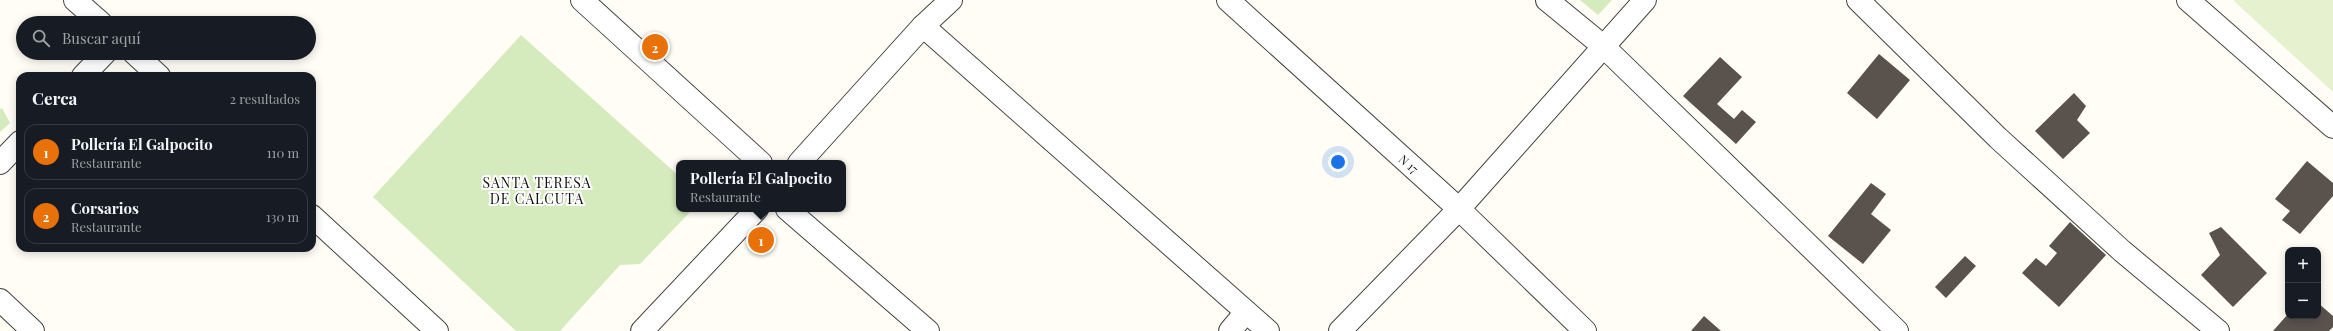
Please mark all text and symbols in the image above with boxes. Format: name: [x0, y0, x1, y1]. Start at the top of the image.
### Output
search box: [16, 16, 316, 60]
icon: search: [30, 27, 52, 49]
text: Buscar aquí: [62, 28, 141, 48]
pin: 2: [642, 32, 668, 62]
text: Cerca: [32, 87, 77, 109]
text: 2 resultados: [230, 90, 300, 107]
text: Pollería El Galpocito: [71, 134, 213, 154]
text: 1: [44, 144, 48, 161]
text: 110 m: [267, 144, 299, 161]
street label: N 17: [1396, 151, 1422, 177]
your location: [1328, 152, 1348, 172]
text: Restaurante: [71, 154, 142, 171]
popup: [676, 160, 846, 212]
text: Pollería El Galpocito: [690, 168, 832, 188]
district label: SANTA TERESA DE CALCUTA: [482, 173, 592, 208]
text: Restaurante: [690, 188, 761, 205]
text: Corsarios: [71, 198, 139, 218]
text: 2: [43, 208, 49, 225]
text: 130 m: [266, 208, 299, 225]
text: Restaurante: [71, 218, 142, 235]
pin: 1: [748, 225, 774, 255]
map controls: [2285, 247, 2321, 319]
button: +: [2285, 247, 2321, 283]
button: −: [2285, 283, 2321, 319]

